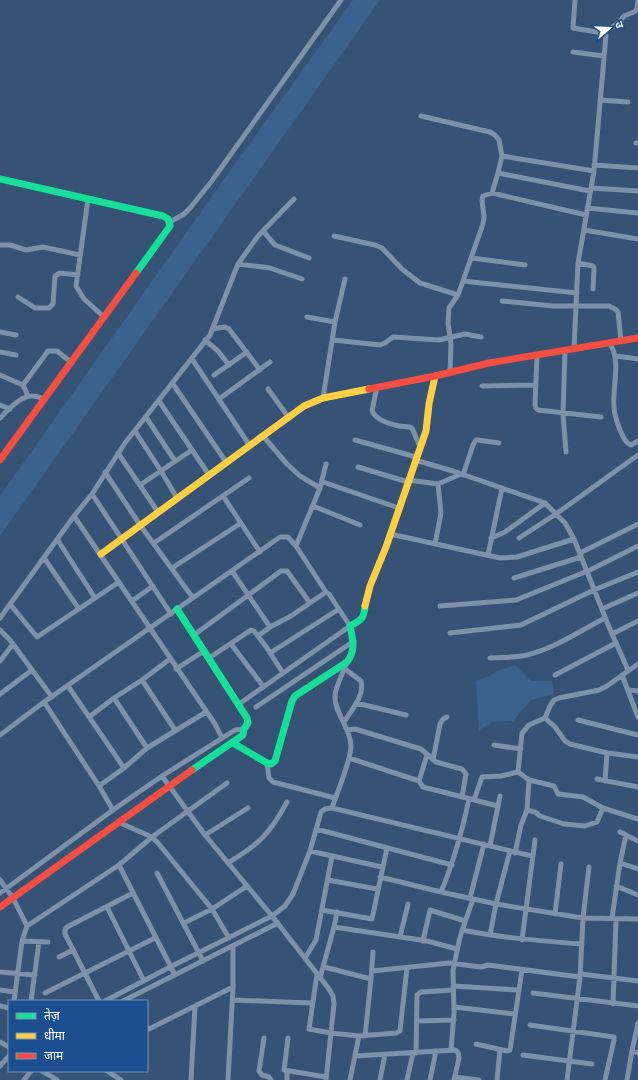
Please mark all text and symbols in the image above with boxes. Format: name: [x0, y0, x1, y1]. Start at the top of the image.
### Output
north arrow: [590, 8, 630, 48]
text: उ: [612, 19, 627, 31]
legend: [8, 1000, 148, 1072]
text: तेज़: [44, 1008, 61, 1024]
text: धीमा: [44, 1028, 66, 1044]
text: जाम: [44, 1048, 64, 1064]

